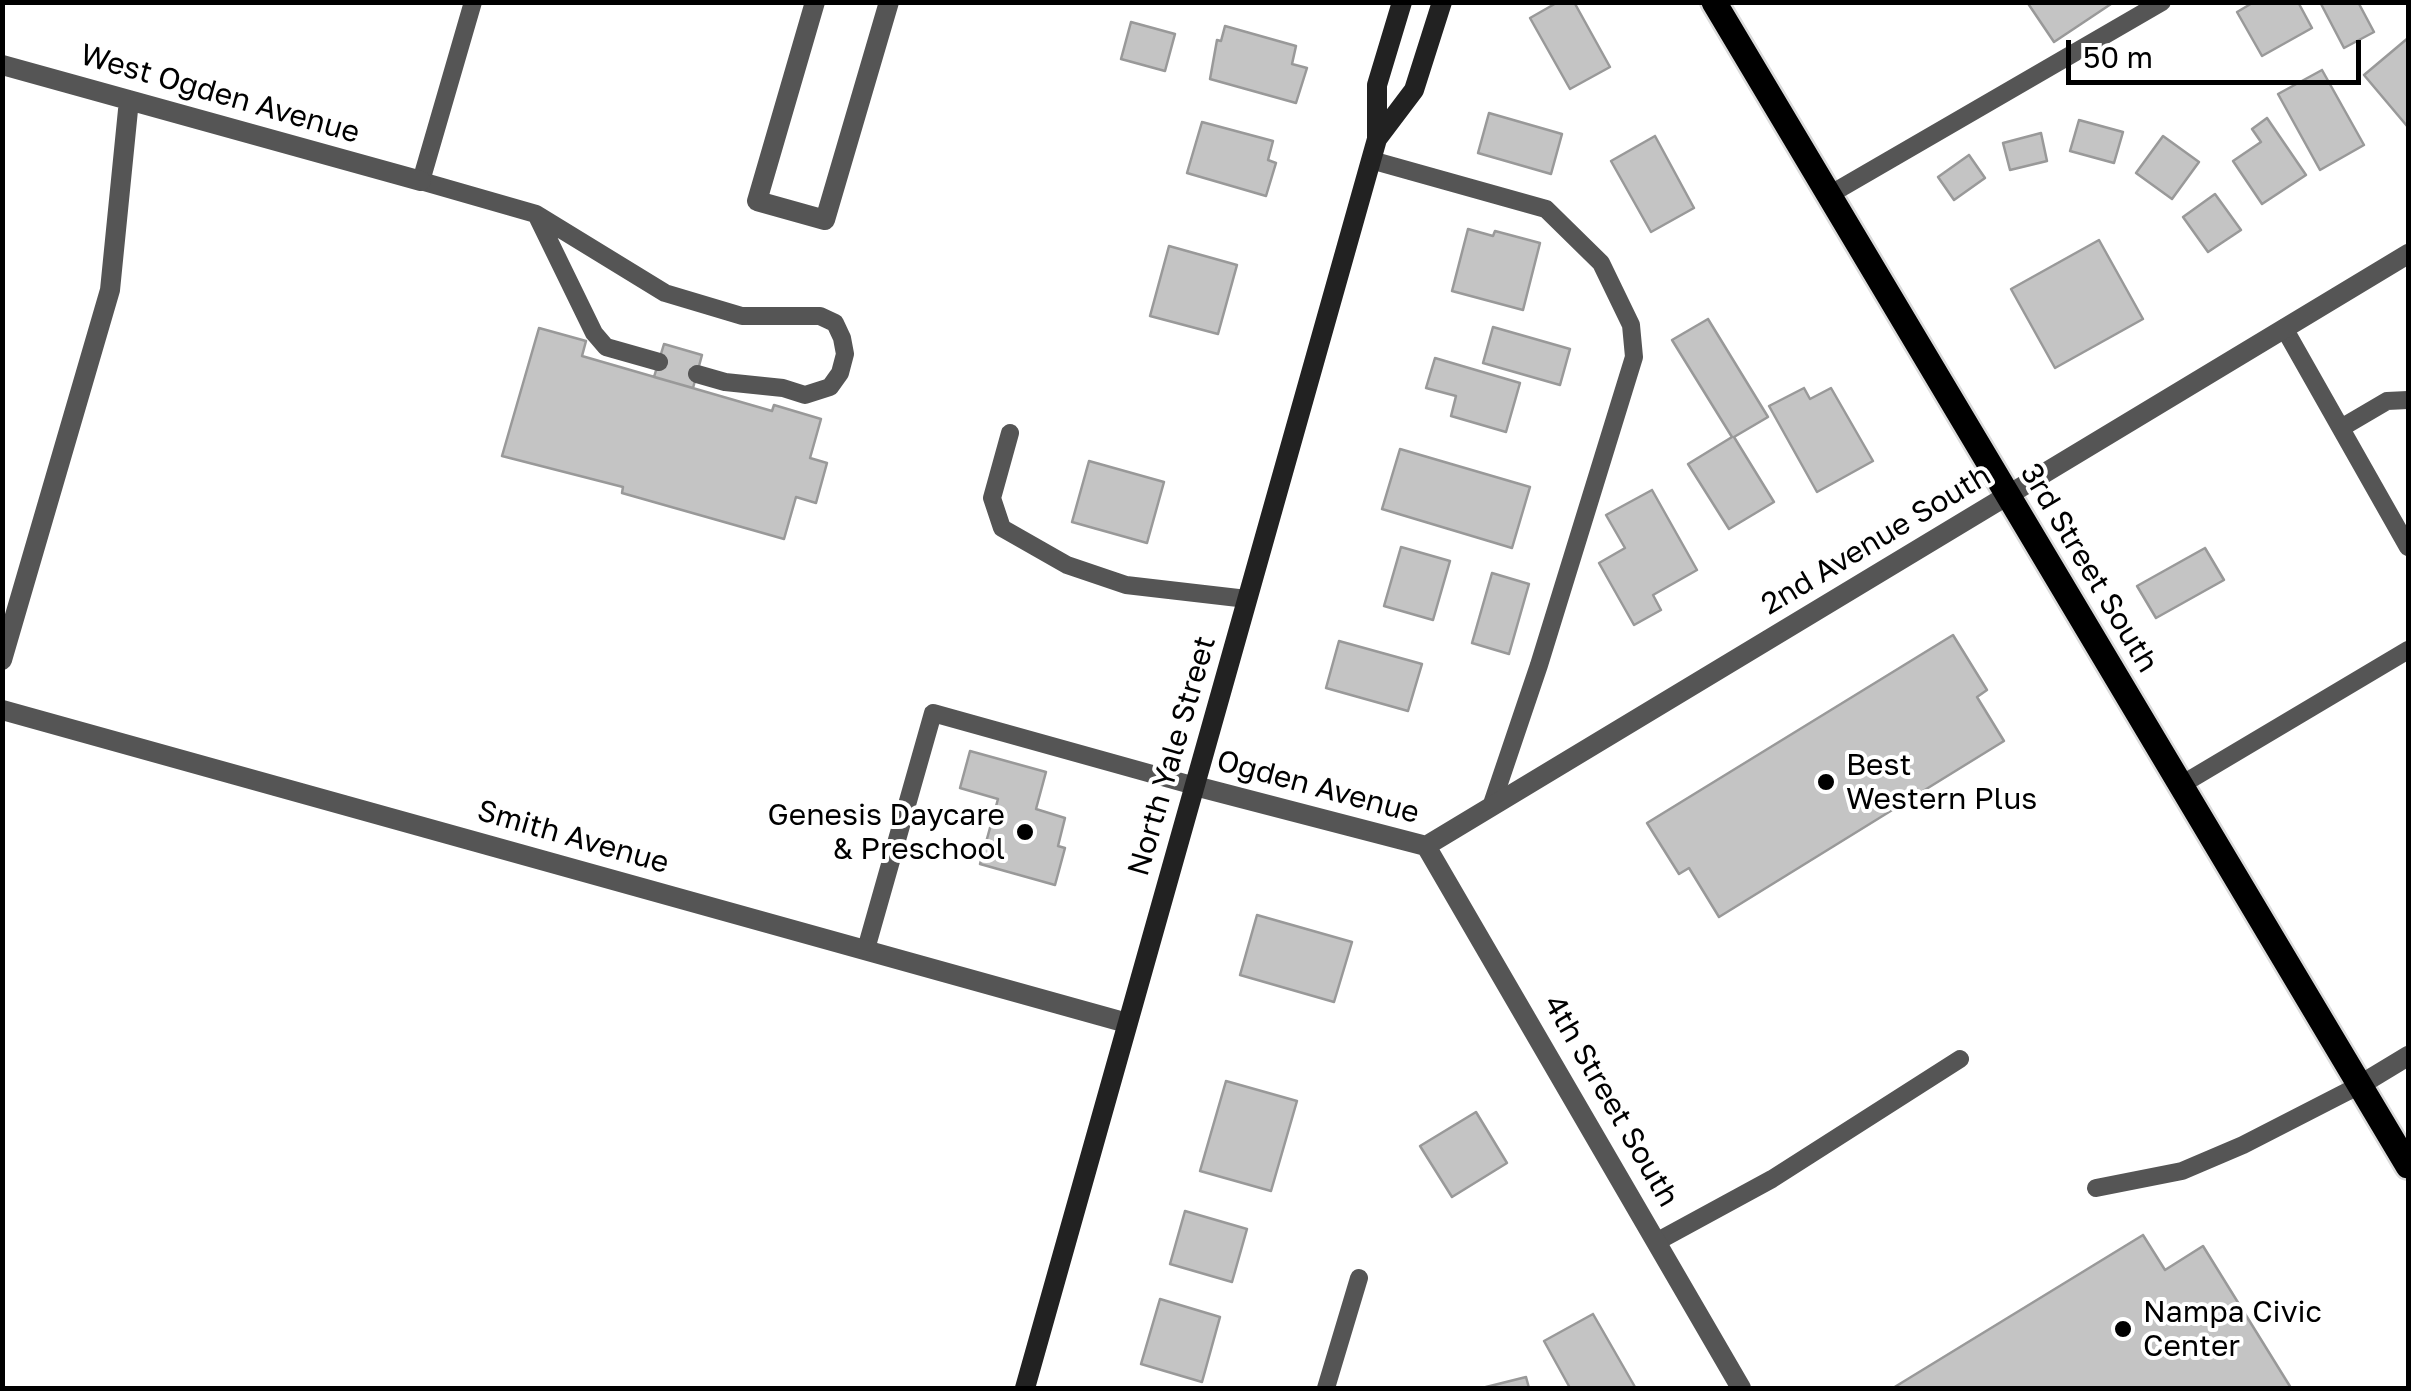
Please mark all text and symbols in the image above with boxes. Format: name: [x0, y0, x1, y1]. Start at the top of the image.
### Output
scale bar: [2071, 20, 2366, 82]
street label: West Ogden Avenue: [76, 37, 364, 151]
text: 50 m: [2083, 39, 2153, 75]
street label: 2nd Avenue South: [1755, 457, 1997, 623]
street label: 3rd Street South: [2013, 457, 2165, 679]
street label: North Yale Street: [1121, 632, 1223, 880]
street label: Ogden Avenue: [1213, 743, 1423, 831]
place label: Best Western Plus: [1846, 747, 2037, 818]
marker: Best Western Plus: [1815, 771, 1837, 793]
street label: Smith Avenue: [473, 792, 673, 882]
place label: Genesis Daycare & Preschool: [768, 797, 1005, 868]
marker: Genesis Daycare & Preschool: [1014, 821, 1036, 843]
street label: 4th Street South: [1536, 989, 1686, 1213]
place label: Nampa Civic Center: [2143, 1294, 2322, 1364]
marker: Nampa Civic Center: [2112, 1318, 2134, 1340]

